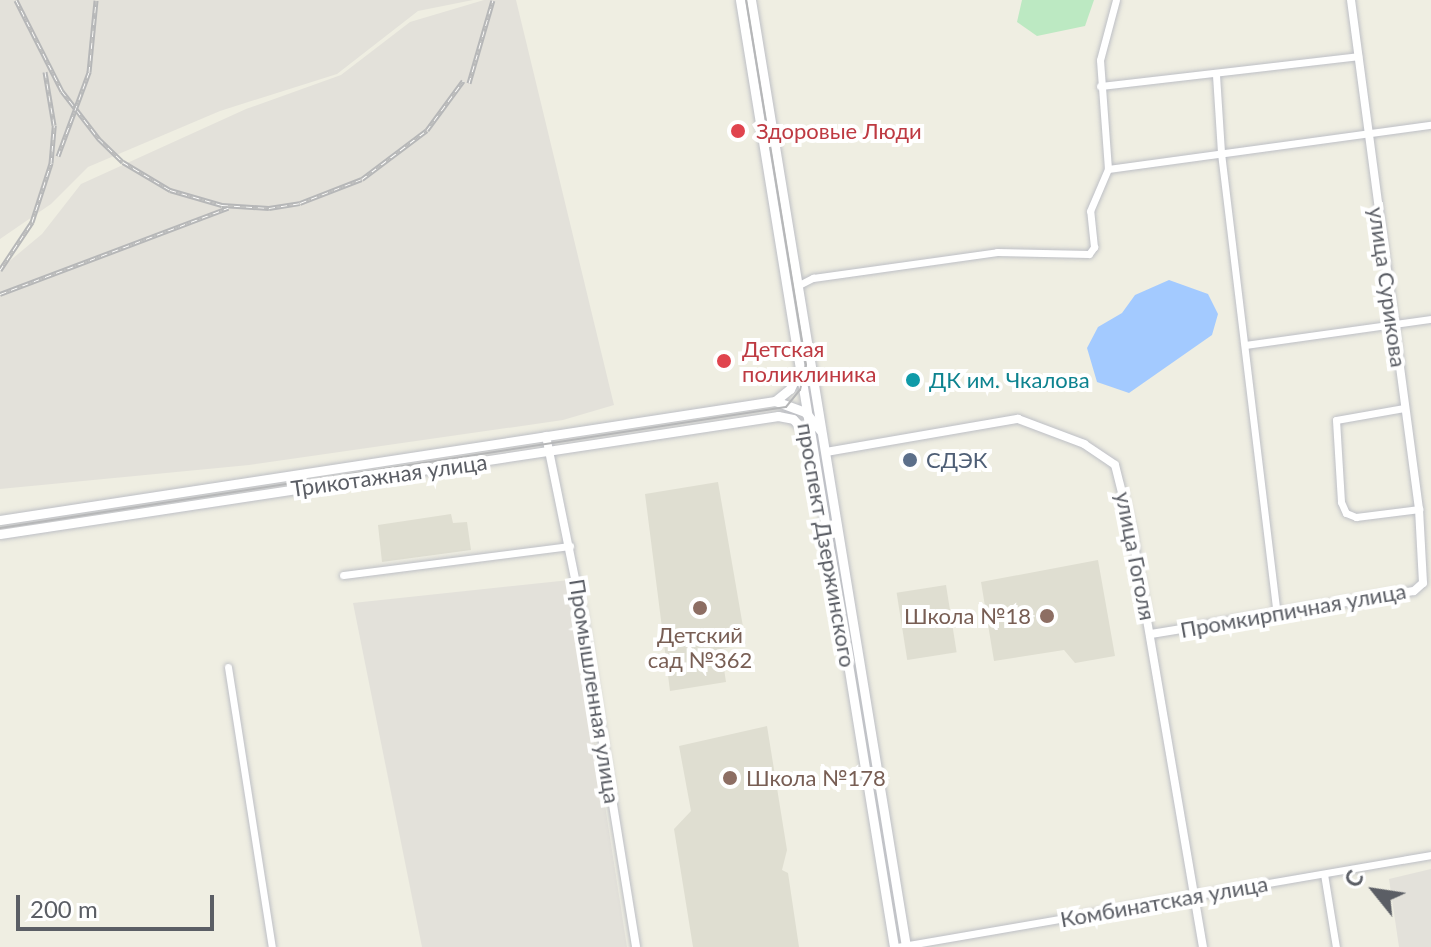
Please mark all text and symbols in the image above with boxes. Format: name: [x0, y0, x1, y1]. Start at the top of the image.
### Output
place label: Здоровые Люди: [756, 118, 922, 144]
marker: Здоровые Люди: [727, 120, 749, 142]
street label: улица Сурикова: [1364, 205, 1412, 369]
place label: Детская поликлиника: [742, 335, 876, 386]
marker: Детская поликлиника: [713, 350, 735, 372]
place label: ДК им. Чкалова: [929, 367, 1090, 393]
marker: ДК им. Чкалова: [904, 371, 922, 389]
street label: проспект Дзержинского: [792, 421, 862, 669]
place label: СДЭК: [926, 447, 988, 473]
street label: Трикотажная улица: [289, 448, 489, 502]
marker: СДЭК: [901, 451, 919, 469]
street label: улица Гоголя: [1111, 489, 1161, 623]
street label: Промышленная улица: [564, 577, 626, 805]
street label: Промкирпичная улица: [1178, 577, 1408, 643]
marker: Детский сад №362: [691, 599, 709, 617]
place label: Школа №18: [904, 603, 1031, 629]
marker: Школа №18: [1038, 607, 1056, 625]
place label: Детский сад №362: [648, 621, 752, 672]
place label: Школа №178: [746, 765, 886, 791]
marker: Школа №178: [721, 769, 739, 787]
north arrow: [1335, 851, 1415, 931]
text: С: [1338, 866, 1369, 892]
street label: Комбинатская улица: [1058, 870, 1270, 932]
scale bar: [20, 879, 218, 929]
text: 200 m: [30, 894, 98, 923]

